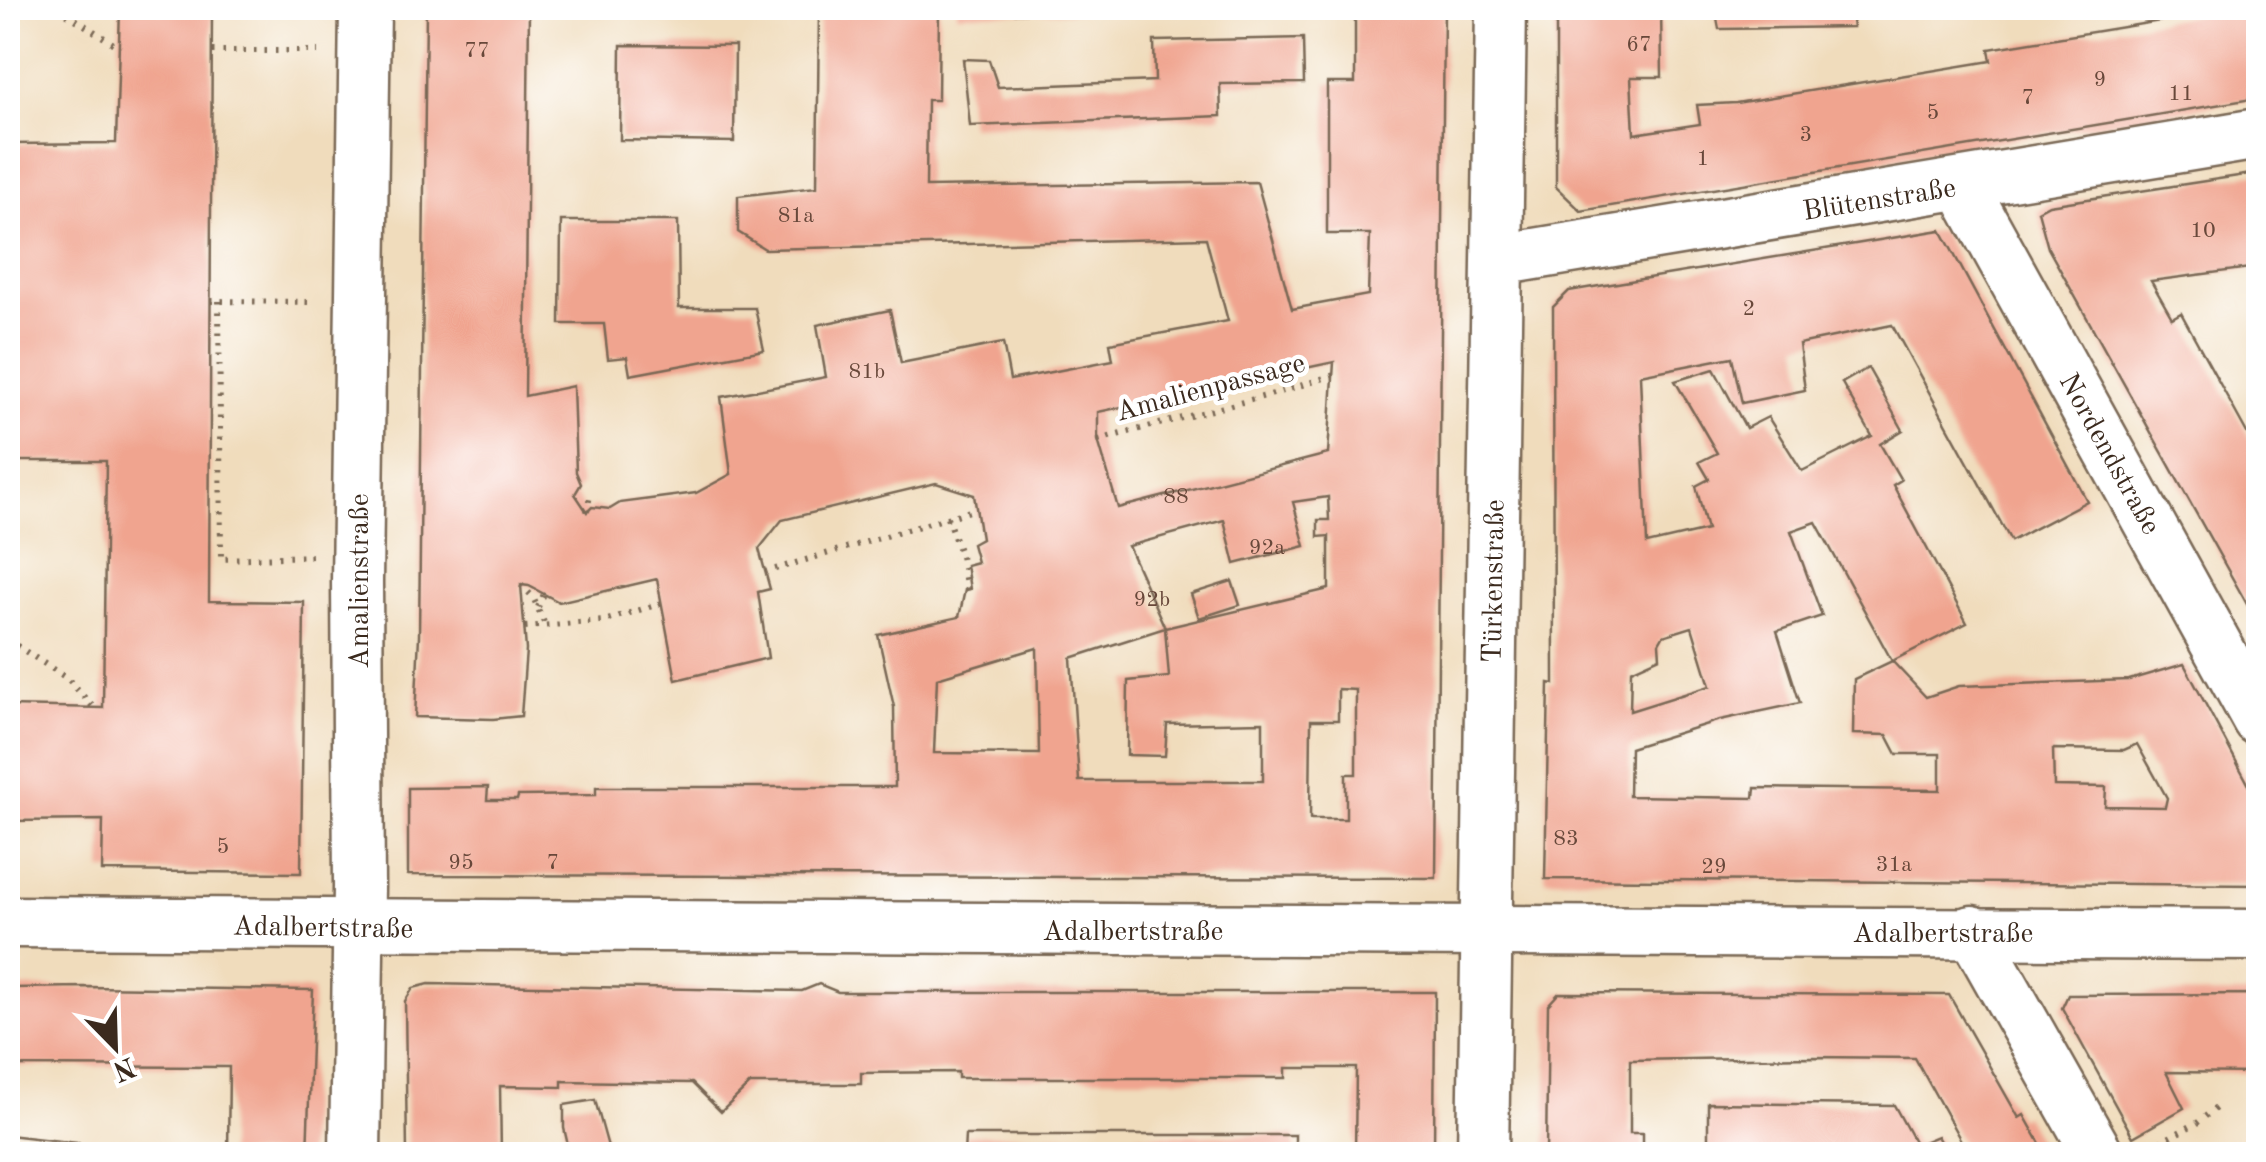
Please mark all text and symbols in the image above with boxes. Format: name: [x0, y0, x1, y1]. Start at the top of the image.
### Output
house number: 67: [1626, 34, 1652, 56]
house number: 77: [464, 40, 490, 62]
house number: 9: [2094, 69, 2106, 91]
house number: 11: [2168, 83, 2194, 105]
house number: 7: [2022, 87, 2034, 109]
house number: 5: [1927, 102, 1939, 124]
house number: 3: [1800, 124, 1812, 146]
house number: 1: [1697, 148, 1709, 170]
street label: Blütenstraße: [1801, 175, 1958, 227]
house number: 81a: [778, 205, 814, 227]
house number: 10: [2190, 220, 2216, 242]
house number: 2: [1743, 298, 1755, 320]
street label: Amalienpassage: [1113, 350, 1309, 428]
house number: 81b: [849, 361, 885, 383]
street label: Nordendstraße: [2053, 369, 2164, 540]
house number: 88: [1163, 486, 1189, 508]
street label: Amalienstraße: [347, 493, 375, 669]
street label: Türkenstraße: [1480, 499, 1510, 663]
house number: 92a: [1249, 537, 1285, 559]
house number: 92b: [1134, 589, 1170, 611]
house number: 83: [1553, 828, 1579, 850]
house number: 5: [217, 836, 229, 858]
house number: 95: [448, 852, 474, 874]
house number: 7: [547, 852, 559, 874]
house number: 31a: [1876, 854, 1912, 876]
house number: 29: [1701, 856, 1727, 878]
street label: Adalbertstraße: [232, 913, 414, 945]
street label: Adalbertstraße: [1043, 919, 1223, 947]
street label: Adalbertstraße: [1853, 921, 2033, 949]
north arrow: [65, 997, 165, 1097]
text: N: [108, 1050, 139, 1085]

